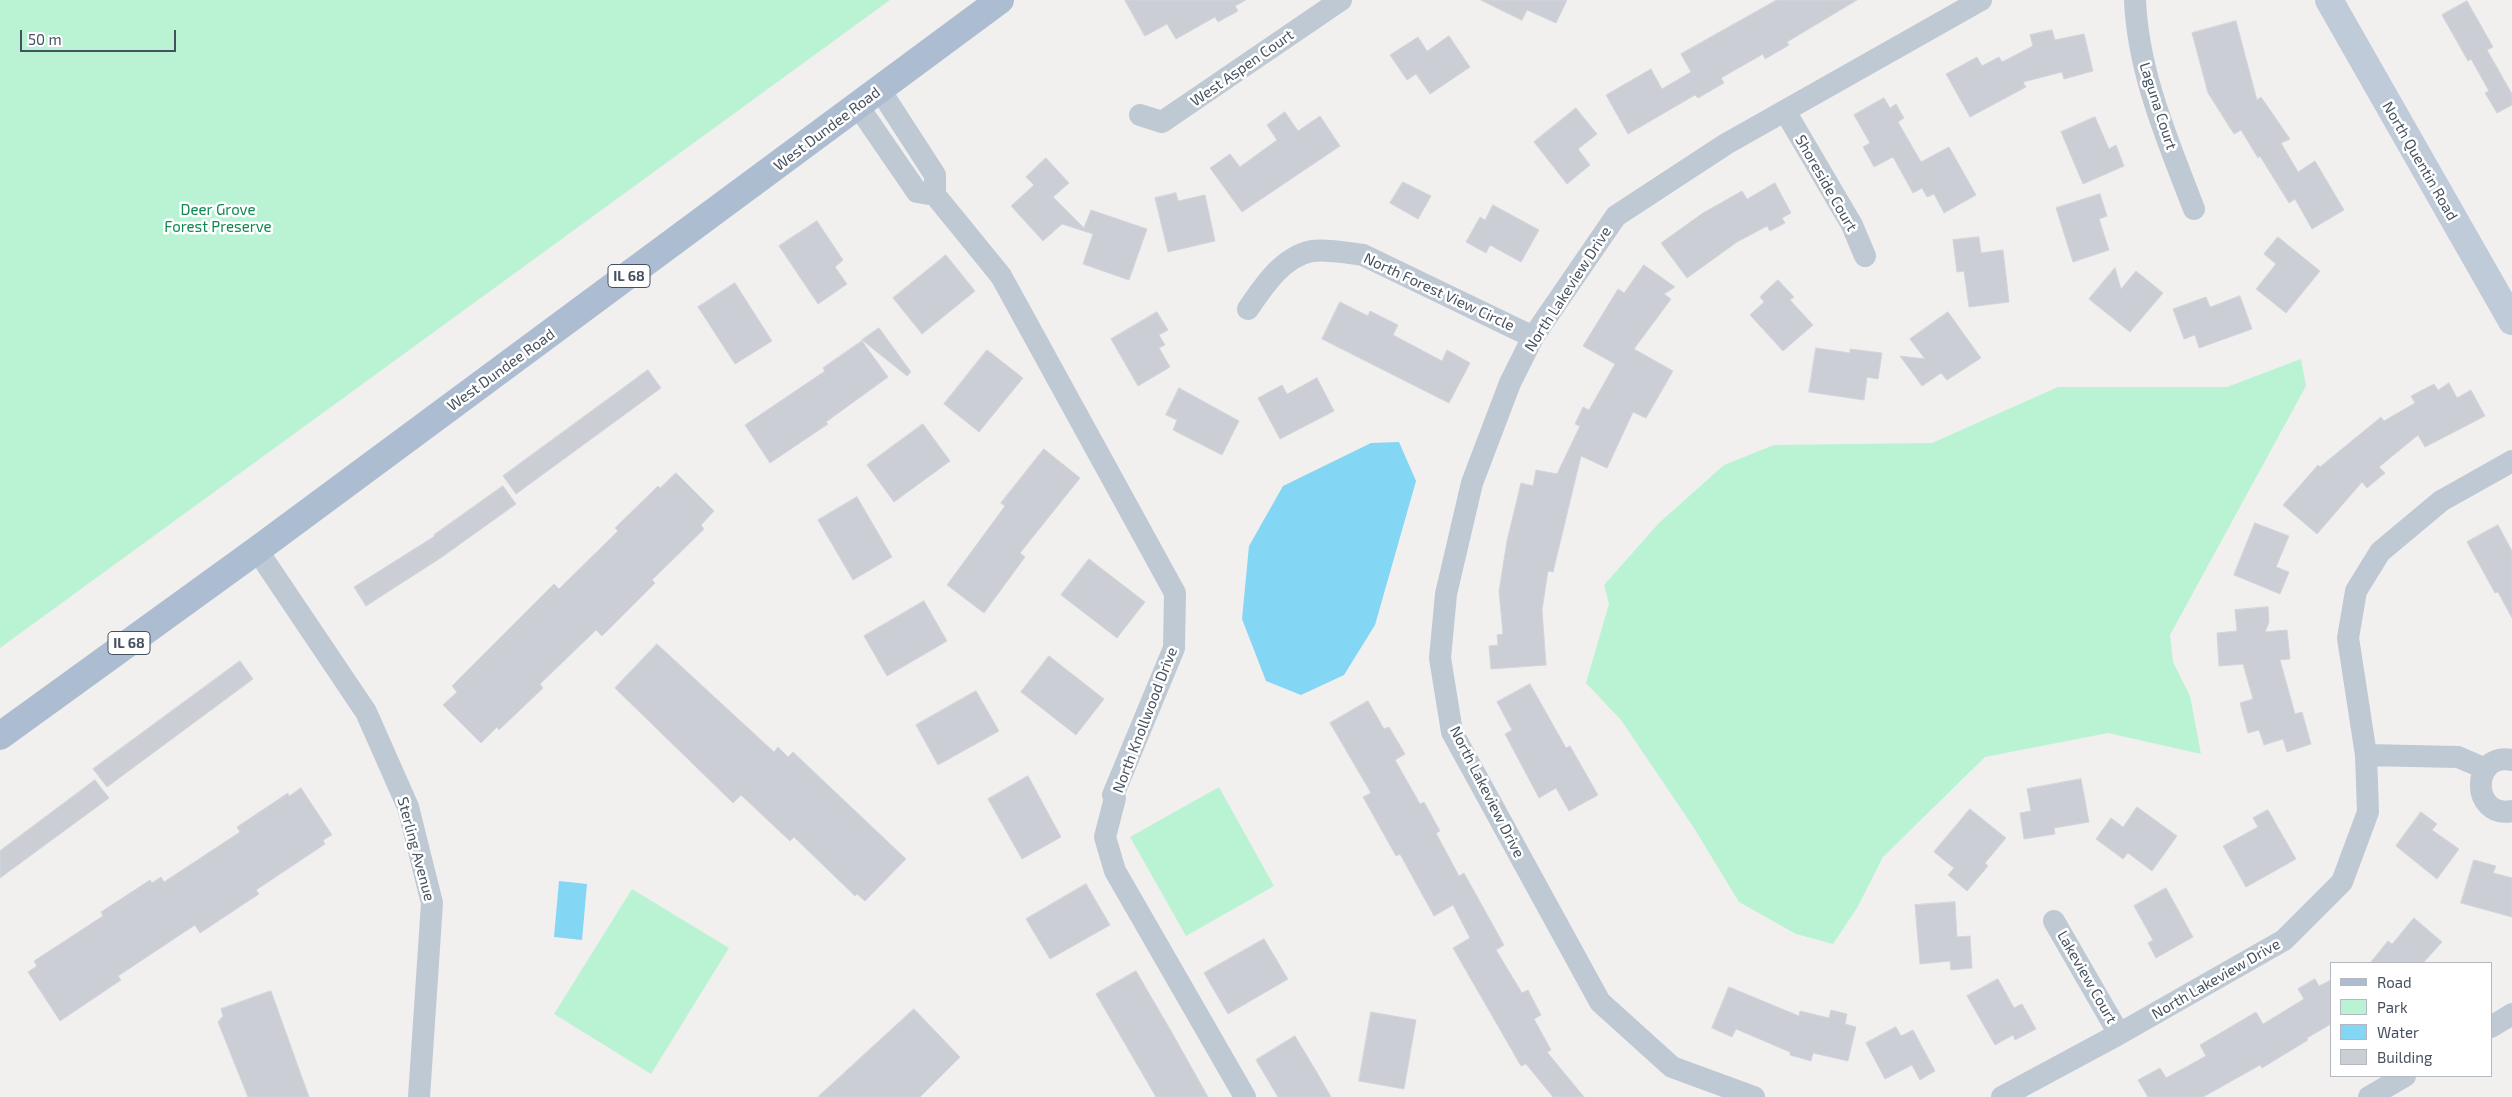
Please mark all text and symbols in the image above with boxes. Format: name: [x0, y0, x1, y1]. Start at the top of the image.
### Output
scale bar: [22, 20, 179, 52]
street label: West Aspen Court: [1187, 26, 1297, 110]
text: 50 m: [28, 30, 62, 48]
street label: Laguna Court: [2135, 60, 2181, 152]
street label: West Dundee Road: [770, 83, 884, 175]
street label: North Quentin Road: [2379, 98, 2461, 224]
street label: Shoreside Court: [1791, 132, 1861, 234]
park label: Deer Grove Forest Preserve: [164, 201, 272, 236]
street label: North Lakeview Drive: [1521, 223, 1615, 355]
street label: North Forest View Circle: [1361, 249, 1517, 335]
road number: IL 68: [608, 264, 650, 288]
street label: West Dundee Road: [444, 325, 558, 415]
road number: IL 68: [108, 632, 150, 654]
street label: North Knollwood Drive: [1109, 645, 1181, 795]
street label: North Lakeview Drive: [1446, 723, 1528, 861]
street label: Sterling Avenue: [393, 795, 439, 903]
street label: Lakeview Court: [2053, 927, 2121, 1027]
street label: North Lakeview Drive: [2149, 935, 2283, 1023]
legend: [2330, 962, 2492, 1077]
text: Road: [2377, 973, 2412, 991]
text: Park: [2377, 998, 2408, 1016]
text: Water: [2377, 1023, 2419, 1041]
text: Building: [2377, 1048, 2432, 1066]

